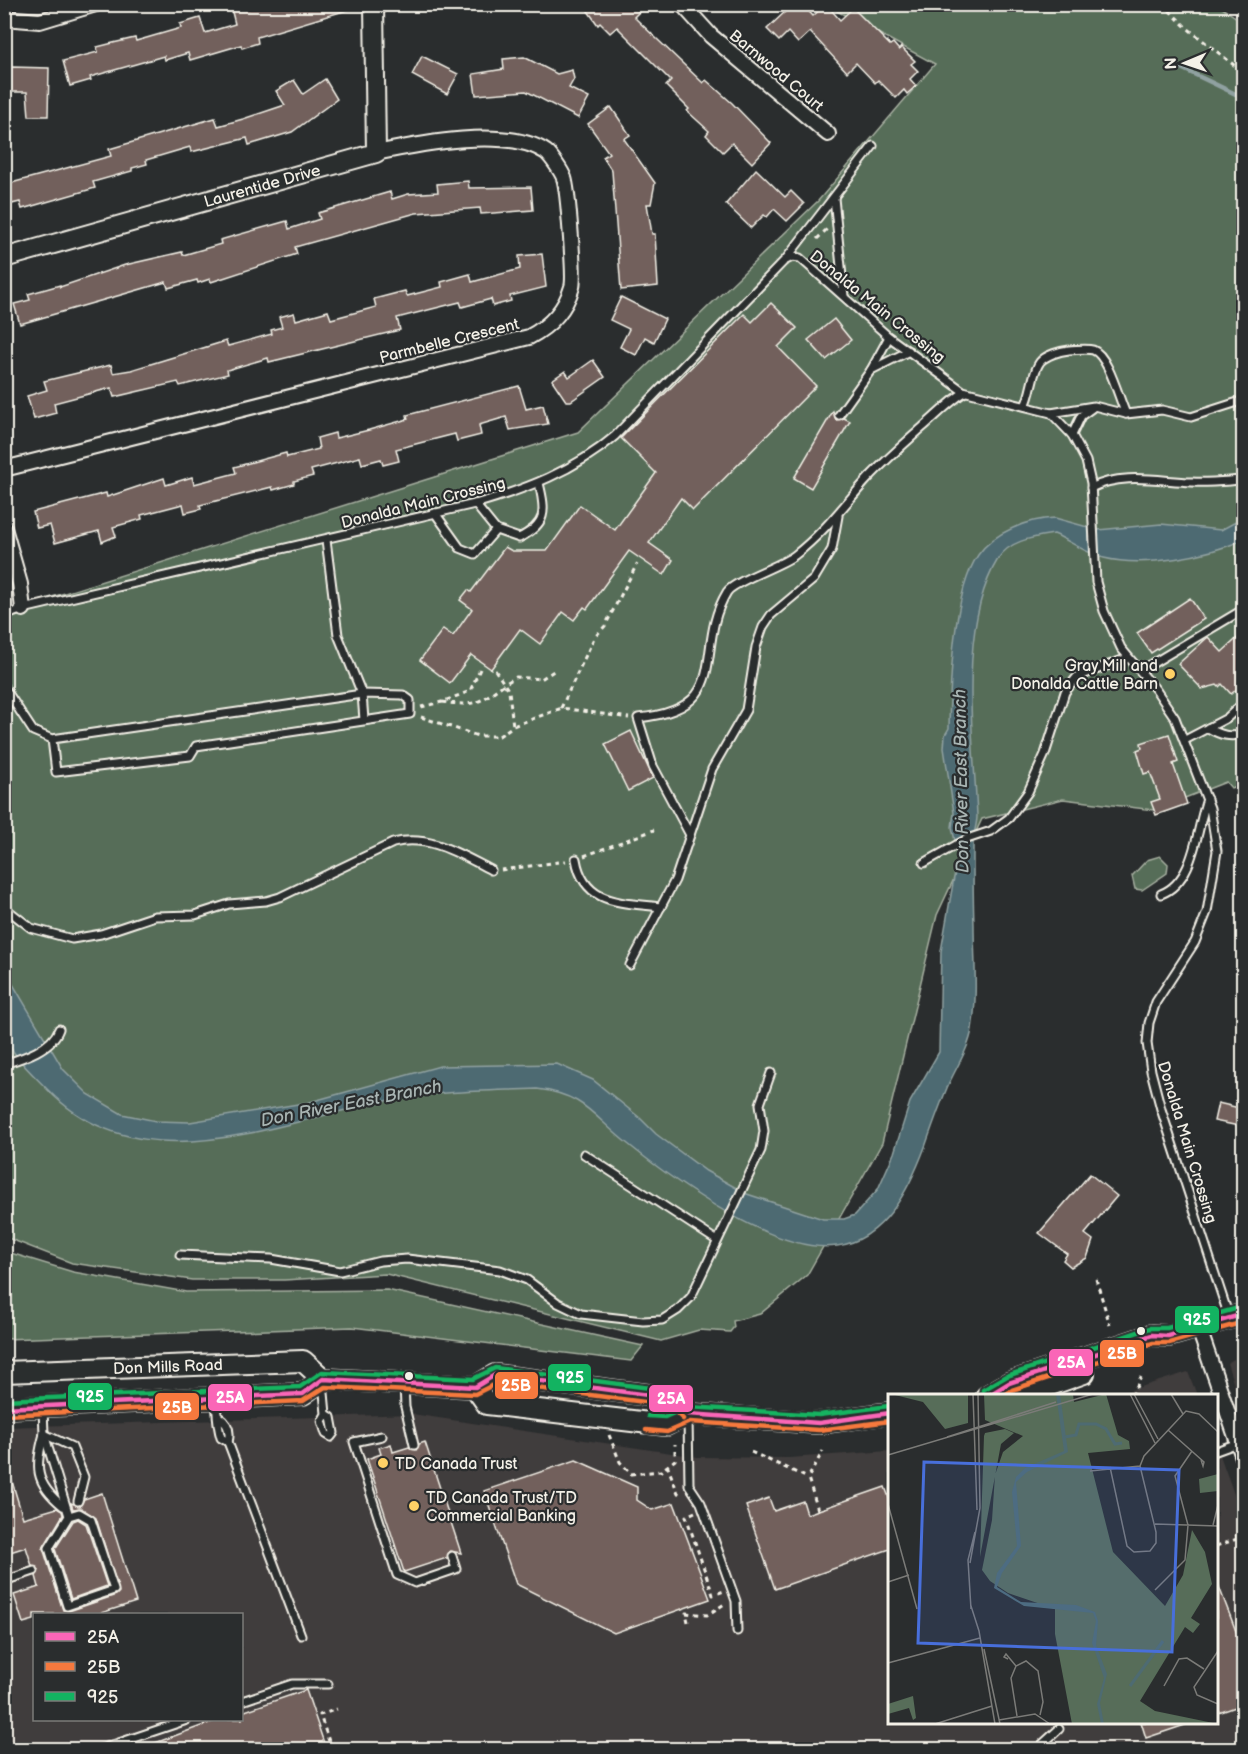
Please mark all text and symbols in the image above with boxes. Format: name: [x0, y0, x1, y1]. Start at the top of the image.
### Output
street label: Barnwood Court: [725, 26, 827, 116]
north arrow: [1155, 33, 1215, 93]
text: N: [1162, 57, 1181, 70]
street label: Laurentide Drive: [202, 161, 323, 212]
street label: Donalda Main Crossing: [806, 247, 948, 368]
street label: Parmbelle Crescent: [378, 315, 521, 368]
street label: Donalda Main Crossing: [339, 474, 507, 533]
place label: Gray Mill and Donalda Cattle Barn: [1011, 657, 1158, 694]
marker: Gray Mill and Donalda Cattle Barn: [1163, 667, 1177, 681]
water label: Don River East Branch: [949, 689, 974, 873]
street label: Donalda Main Crossing: [1153, 1059, 1220, 1226]
water label: Don River East Branch: [259, 1076, 444, 1131]
line badge: 925: [1174, 1305, 1220, 1334]
text: 925: [1183, 1311, 1211, 1330]
unlabelled marker: [1135, 1325, 1147, 1337]
line badge: 25B: [1099, 1339, 1145, 1368]
text: 25B: [1107, 1345, 1137, 1364]
line badge: 25A: [1048, 1348, 1094, 1377]
text: 25A: [1057, 1354, 1086, 1373]
street label: Don Mills Road: [113, 1356, 223, 1379]
line badge: 925: [547, 1363, 592, 1392]
text: 925: [556, 1369, 584, 1388]
unlabelled marker: [403, 1370, 415, 1382]
line badge: 25B: [494, 1371, 539, 1400]
text: 25B: [501, 1377, 531, 1396]
line badge: 925: [67, 1382, 113, 1411]
line badge: 25A: [207, 1383, 253, 1412]
line badge: 25A: [648, 1384, 694, 1413]
text: 925: [76, 1388, 104, 1407]
text: 25A: [216, 1389, 245, 1408]
text: 25A: [657, 1390, 686, 1409]
line badge: 25B: [154, 1392, 200, 1421]
inset map: [888, 1394, 1218, 1724]
text: 25B: [162, 1399, 192, 1418]
place label: TD Canada Trust: [395, 1455, 518, 1474]
marker: TD Canada Trust: [376, 1456, 390, 1470]
place label: TD Canada Trust/TD Commercial Banking: [426, 1489, 577, 1526]
marker: TD Canada Trust/TD Commercial Banking: [407, 1499, 421, 1513]
legend: [33, 1613, 243, 1721]
text: 25A: [87, 1627, 119, 1648]
text: 25B: [87, 1657, 120, 1678]
text: 925: [87, 1687, 118, 1708]

